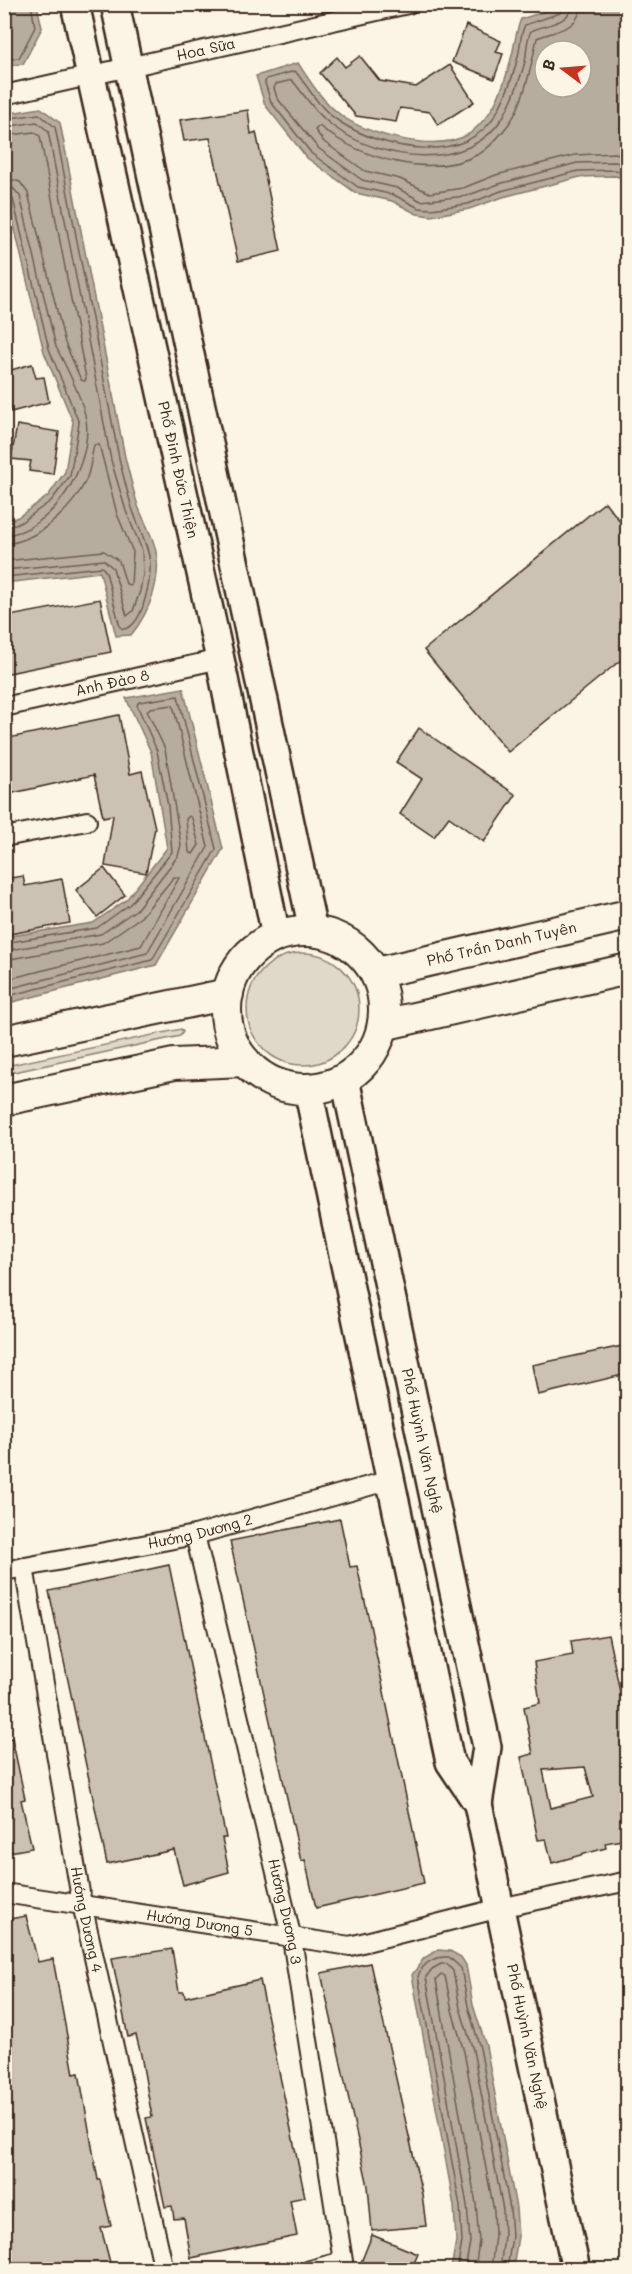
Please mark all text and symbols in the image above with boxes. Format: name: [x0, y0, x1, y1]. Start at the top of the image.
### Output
street label: Hoa Sữa: [174, 32, 237, 65]
north arrow: [533, 39, 593, 99]
text: B: [537, 57, 560, 73]
street label: Phố Đinh Đức Thiện: [154, 399, 204, 540]
street label: Anh Đào 8: [73, 664, 151, 700]
street label: Phố Trần Danh Tuyên: [425, 916, 578, 970]
street label: Phố Huỳnh Văn Nghệ: [398, 1366, 448, 1515]
street label: Hướng Dương 2: [146, 1508, 254, 1553]
street label: Hướng Dương 3: [264, 1856, 307, 1966]
street label: Hướng Dương 4: [67, 1865, 108, 1974]
street label: Hướng Dương 5: [145, 1904, 255, 1940]
street label: Phố Huỳnh Văn Nghệ: [503, 1962, 553, 2111]

